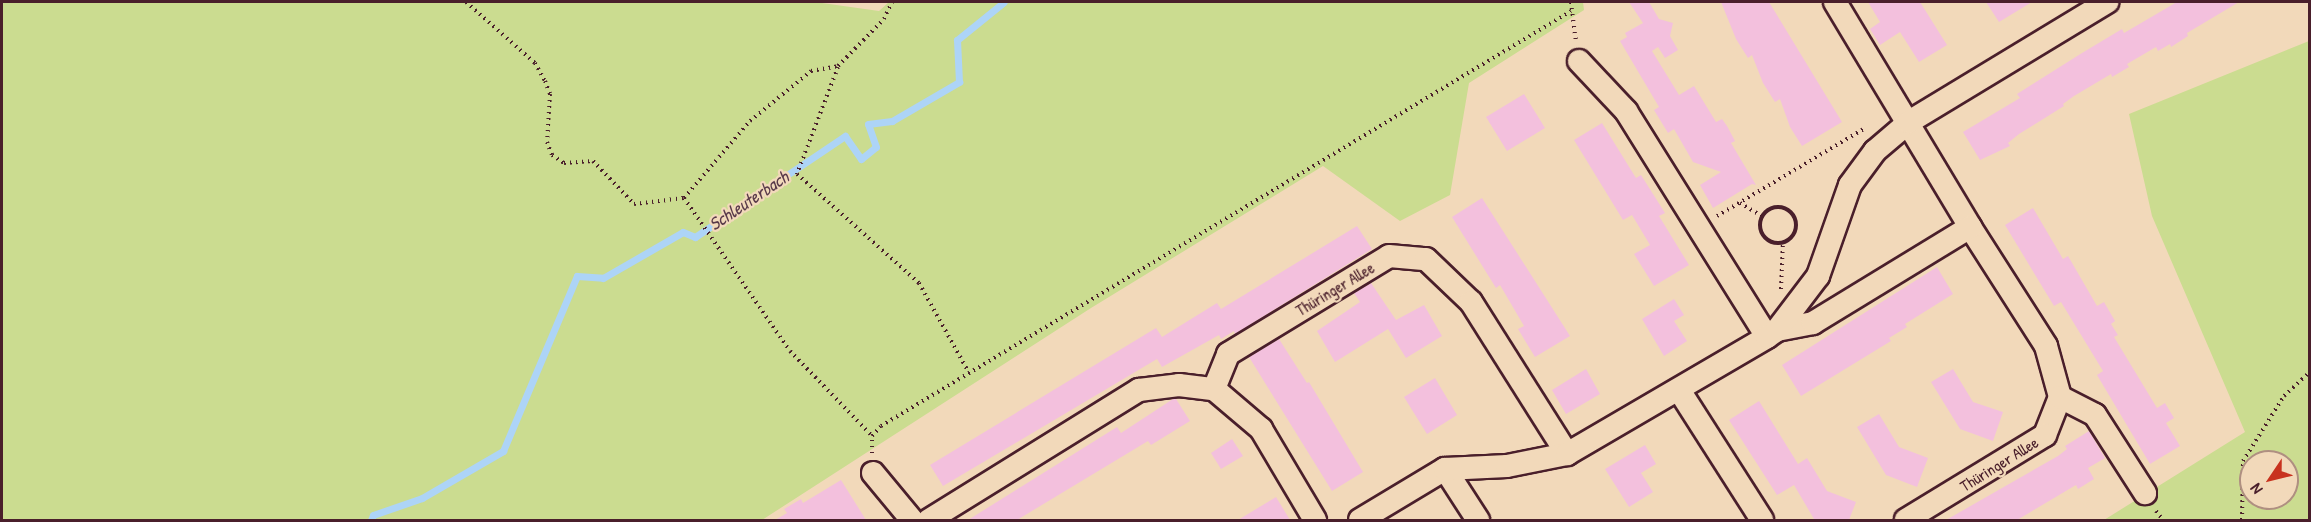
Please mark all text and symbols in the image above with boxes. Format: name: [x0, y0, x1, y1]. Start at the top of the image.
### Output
water label: Schleuterbach: [705, 167, 793, 235]
street label: Thüringer Allee: [1292, 258, 1378, 320]
street label: Thüringer Allee: [1956, 432, 2042, 496]
north arrow: [2239, 450, 2299, 510]
text: N: [2244, 479, 2267, 499]

